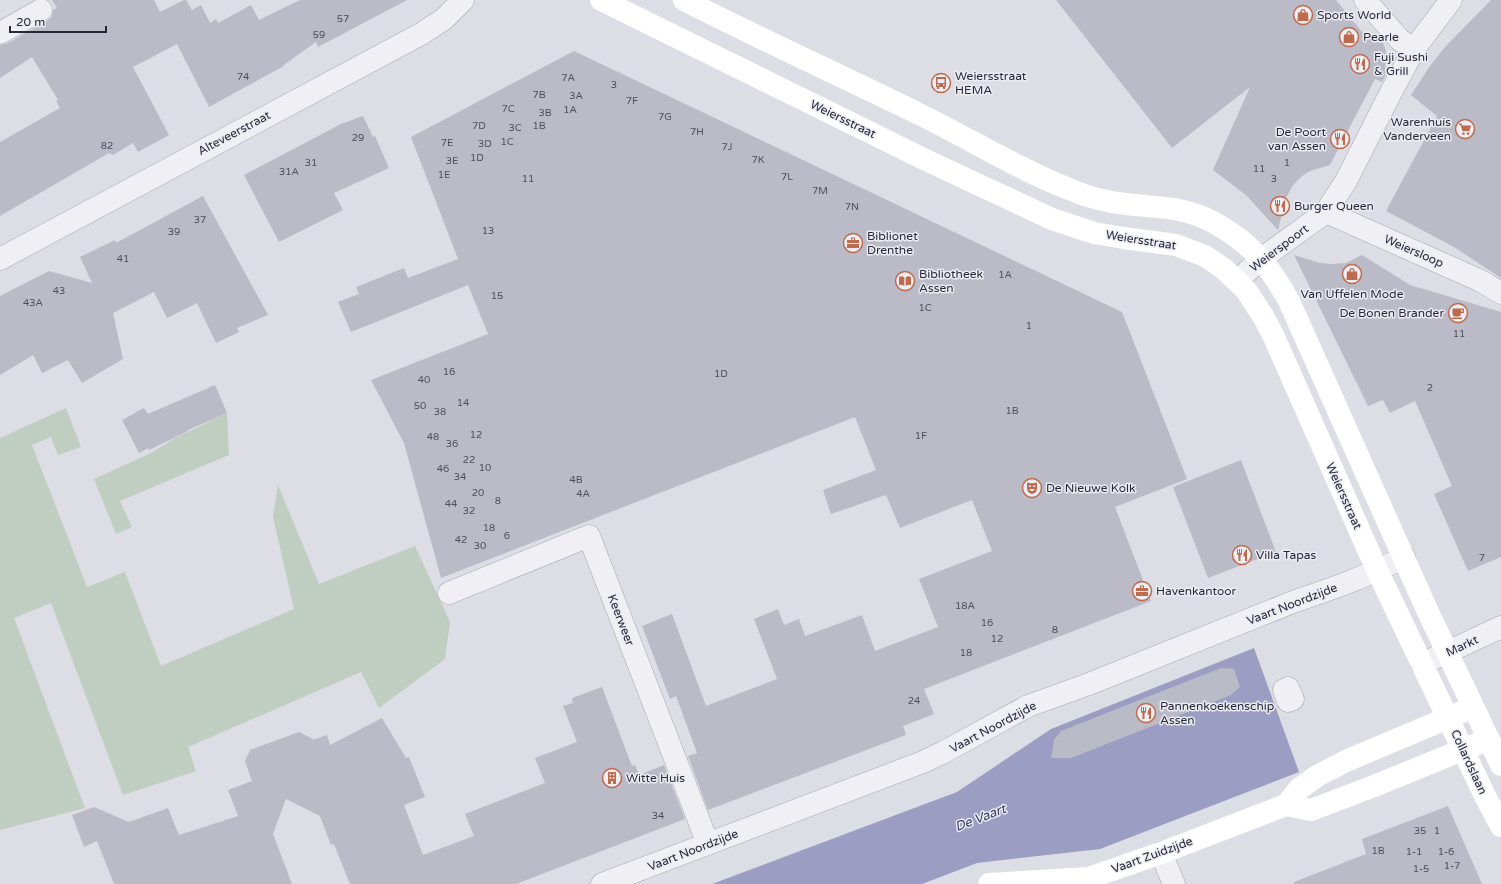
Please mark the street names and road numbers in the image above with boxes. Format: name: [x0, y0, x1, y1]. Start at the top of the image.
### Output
street label: Weiersstraat: [808, 97, 879, 141]
street label: Alteveerstraat: [195, 108, 273, 158]
street label: Weierspoort: [1247, 221, 1311, 275]
street label: Weiersstraat: [1105, 228, 1178, 253]
street label: Weiersloop: [1382, 232, 1446, 270]
street label: Weiersstraat: [1323, 461, 1365, 532]
street label: Vaart Noordzijde: [1245, 580, 1339, 628]
street label: Keerweer: [605, 592, 637, 648]
street label: Markt: [1444, 632, 1481, 660]
street label: Vaart Noordzijde: [947, 698, 1039, 756]
street label: Collardslaan: [1448, 727, 1490, 797]
street label: Vaart Noordzijde: [646, 826, 740, 874]
street label: Vaart Zuidzijde: [1110, 834, 1195, 876]

